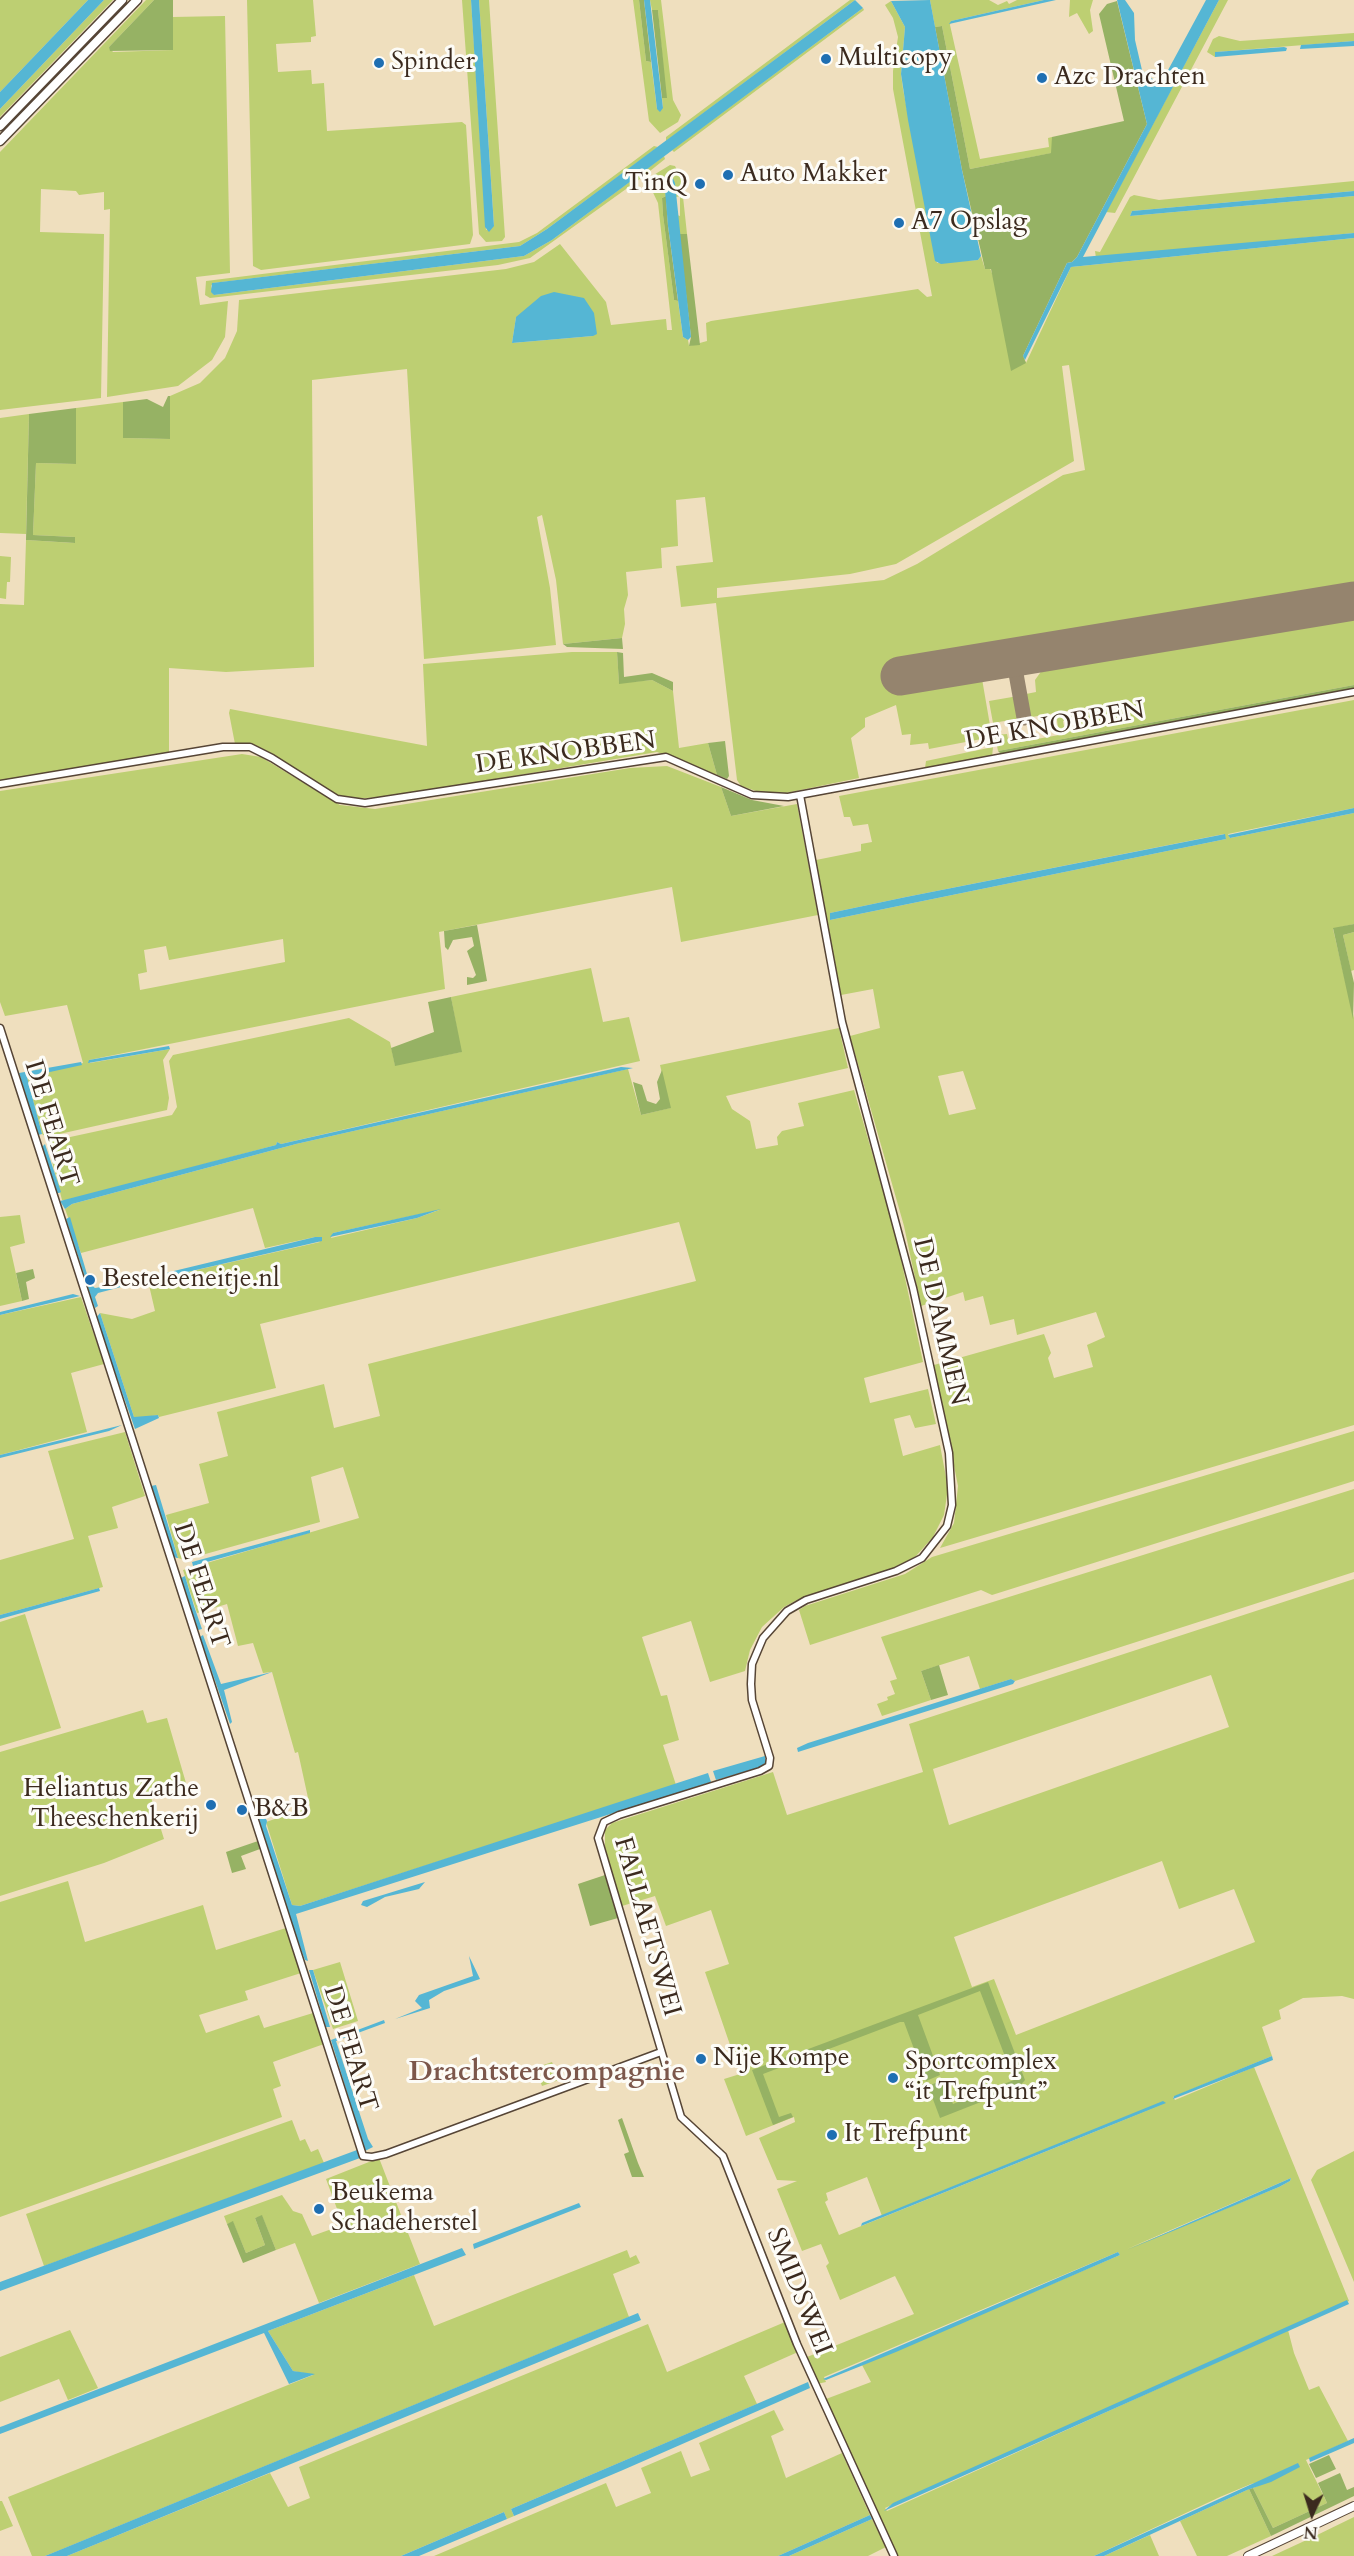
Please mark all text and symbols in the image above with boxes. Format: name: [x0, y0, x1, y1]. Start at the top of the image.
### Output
place label: Multicopy: [838, 43, 952, 75]
place label: Spinder: [391, 47, 475, 79]
marker: Multicopy: [819, 52, 833, 66]
marker: Spinder: [372, 56, 386, 70]
place label: Azc Drachten: [1054, 62, 1206, 94]
marker: Azc Drachten: [1035, 71, 1049, 85]
place label: Auto Makker: [740, 159, 887, 191]
place label: TinQ: [624, 168, 688, 200]
marker: Auto Makker: [721, 168, 735, 182]
marker: TinQ: [693, 177, 707, 191]
place label: A7 Opslag: [911, 207, 1027, 239]
marker: A7 Opslag: [892, 216, 906, 230]
street label: DE KNOBBEN: [963, 696, 1147, 758]
street label: DE KNOBBEN: [474, 726, 658, 782]
street label: DE FEART: [16, 1057, 84, 1191]
street label: DE DAMMEN: [905, 1235, 973, 1409]
place label: Besteleeneitje.nl: [102, 1264, 280, 1296]
marker: Besteleeneitje.nl: [83, 1273, 97, 1287]
street label: DE FEART: [165, 1519, 235, 1653]
place label: Heliantus Zathe Theeschenkerij: [23, 1774, 199, 1835]
place label: B&B: [254, 1794, 309, 1826]
marker: Heliantus Zathe Theeschenkerij: [204, 1798, 218, 1812]
marker: B&B: [235, 1803, 249, 1817]
street label: FALLAETSWEI: [606, 1834, 686, 2020]
street label: DE FEART: [315, 1982, 383, 2116]
place label: Nije Kompe: [713, 2043, 850, 2075]
place label: Sportcomplex “it Trefpunt”: [905, 2047, 1057, 2108]
marker: Nije Kompe: [694, 2052, 708, 2066]
district label: Drachtstercompagnie: [409, 2057, 685, 2091]
marker: Sportcomplex “it Trefpunt”: [886, 2071, 900, 2085]
place label: It Trefpunt: [844, 2119, 967, 2151]
marker: It Trefpunt: [825, 2128, 839, 2142]
place label: Beukema Schadeherstel: [331, 2178, 478, 2240]
marker: Beukema Schadeherstel: [312, 2202, 326, 2216]
street label: SMIDSWEI: [758, 2224, 838, 2360]
north arrow: [1282, 2484, 1342, 2544]
text: N: [1303, 2520, 1318, 2543]

